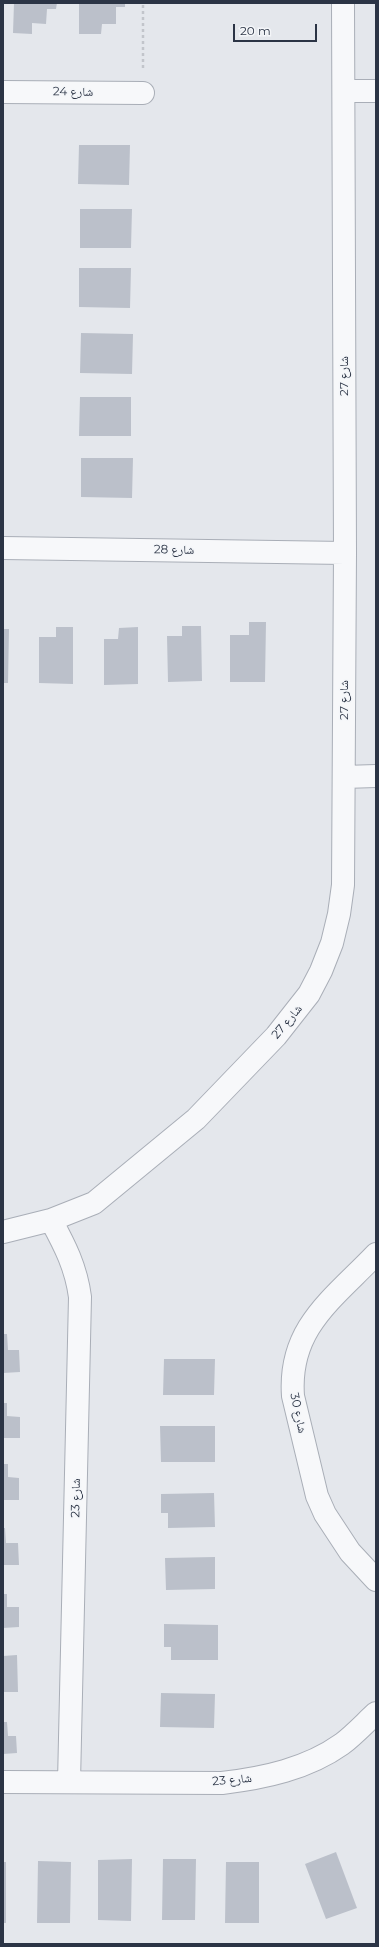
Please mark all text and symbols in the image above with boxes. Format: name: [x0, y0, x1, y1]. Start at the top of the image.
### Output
scale bar: [235, 16, 319, 42]
text: 20 m: [240, 23, 271, 38]
street label: شارع 24: [53, 84, 93, 100]
street label: شارع 27: [337, 356, 351, 396]
street label: شارع 28: [154, 542, 194, 558]
street label: شارع 27: [337, 680, 351, 720]
street label: شارع 27: [269, 1002, 305, 1042]
street label: شارع 30: [287, 1392, 309, 1434]
street label: شارع 23: [68, 1478, 84, 1518]
street label: شارع 23: [212, 1771, 252, 1789]

